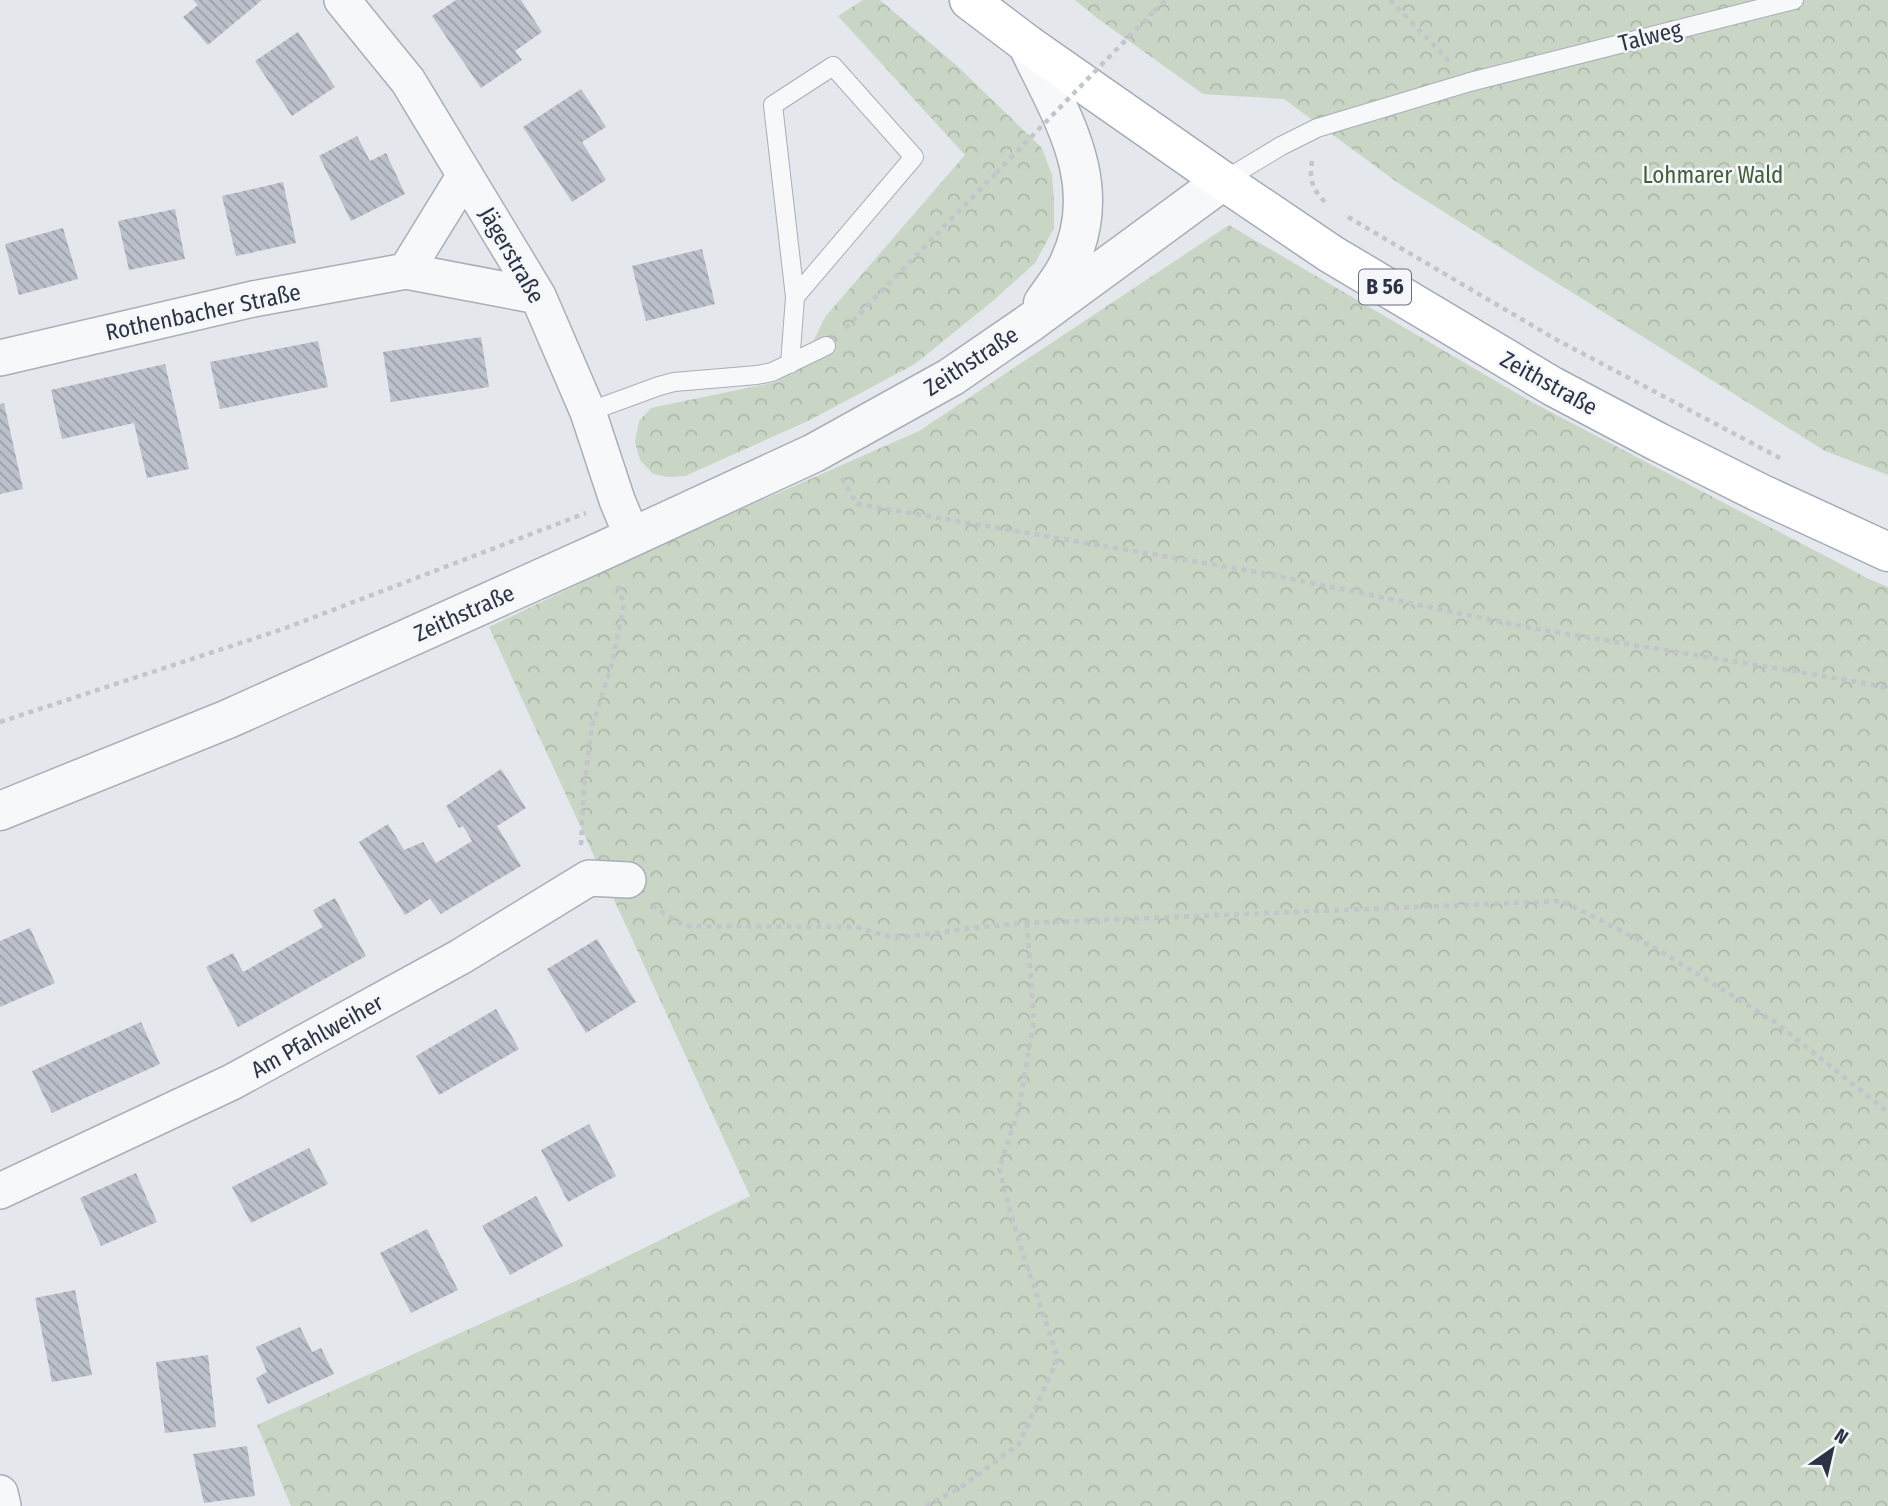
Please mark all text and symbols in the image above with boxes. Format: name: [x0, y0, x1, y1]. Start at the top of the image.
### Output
street label: Talweg: [1616, 15, 1685, 57]
park label: Lohmarer Wald: [1643, 161, 1783, 189]
street label: Jägerstraße: [473, 202, 551, 308]
road number: B 56: [1359, 270, 1411, 304]
street label: Rothenbacher Straße: [103, 278, 303, 346]
street label: Zeithstraße: [919, 320, 1023, 402]
street label: Zeithstraße: [1496, 345, 1602, 421]
street label: Zeithstraße: [410, 579, 518, 647]
street label: Am Pfahlweiher: [246, 988, 388, 1084]
north arrow: [1797, 1415, 1867, 1485]
text: N: [1830, 1424, 1852, 1449]

